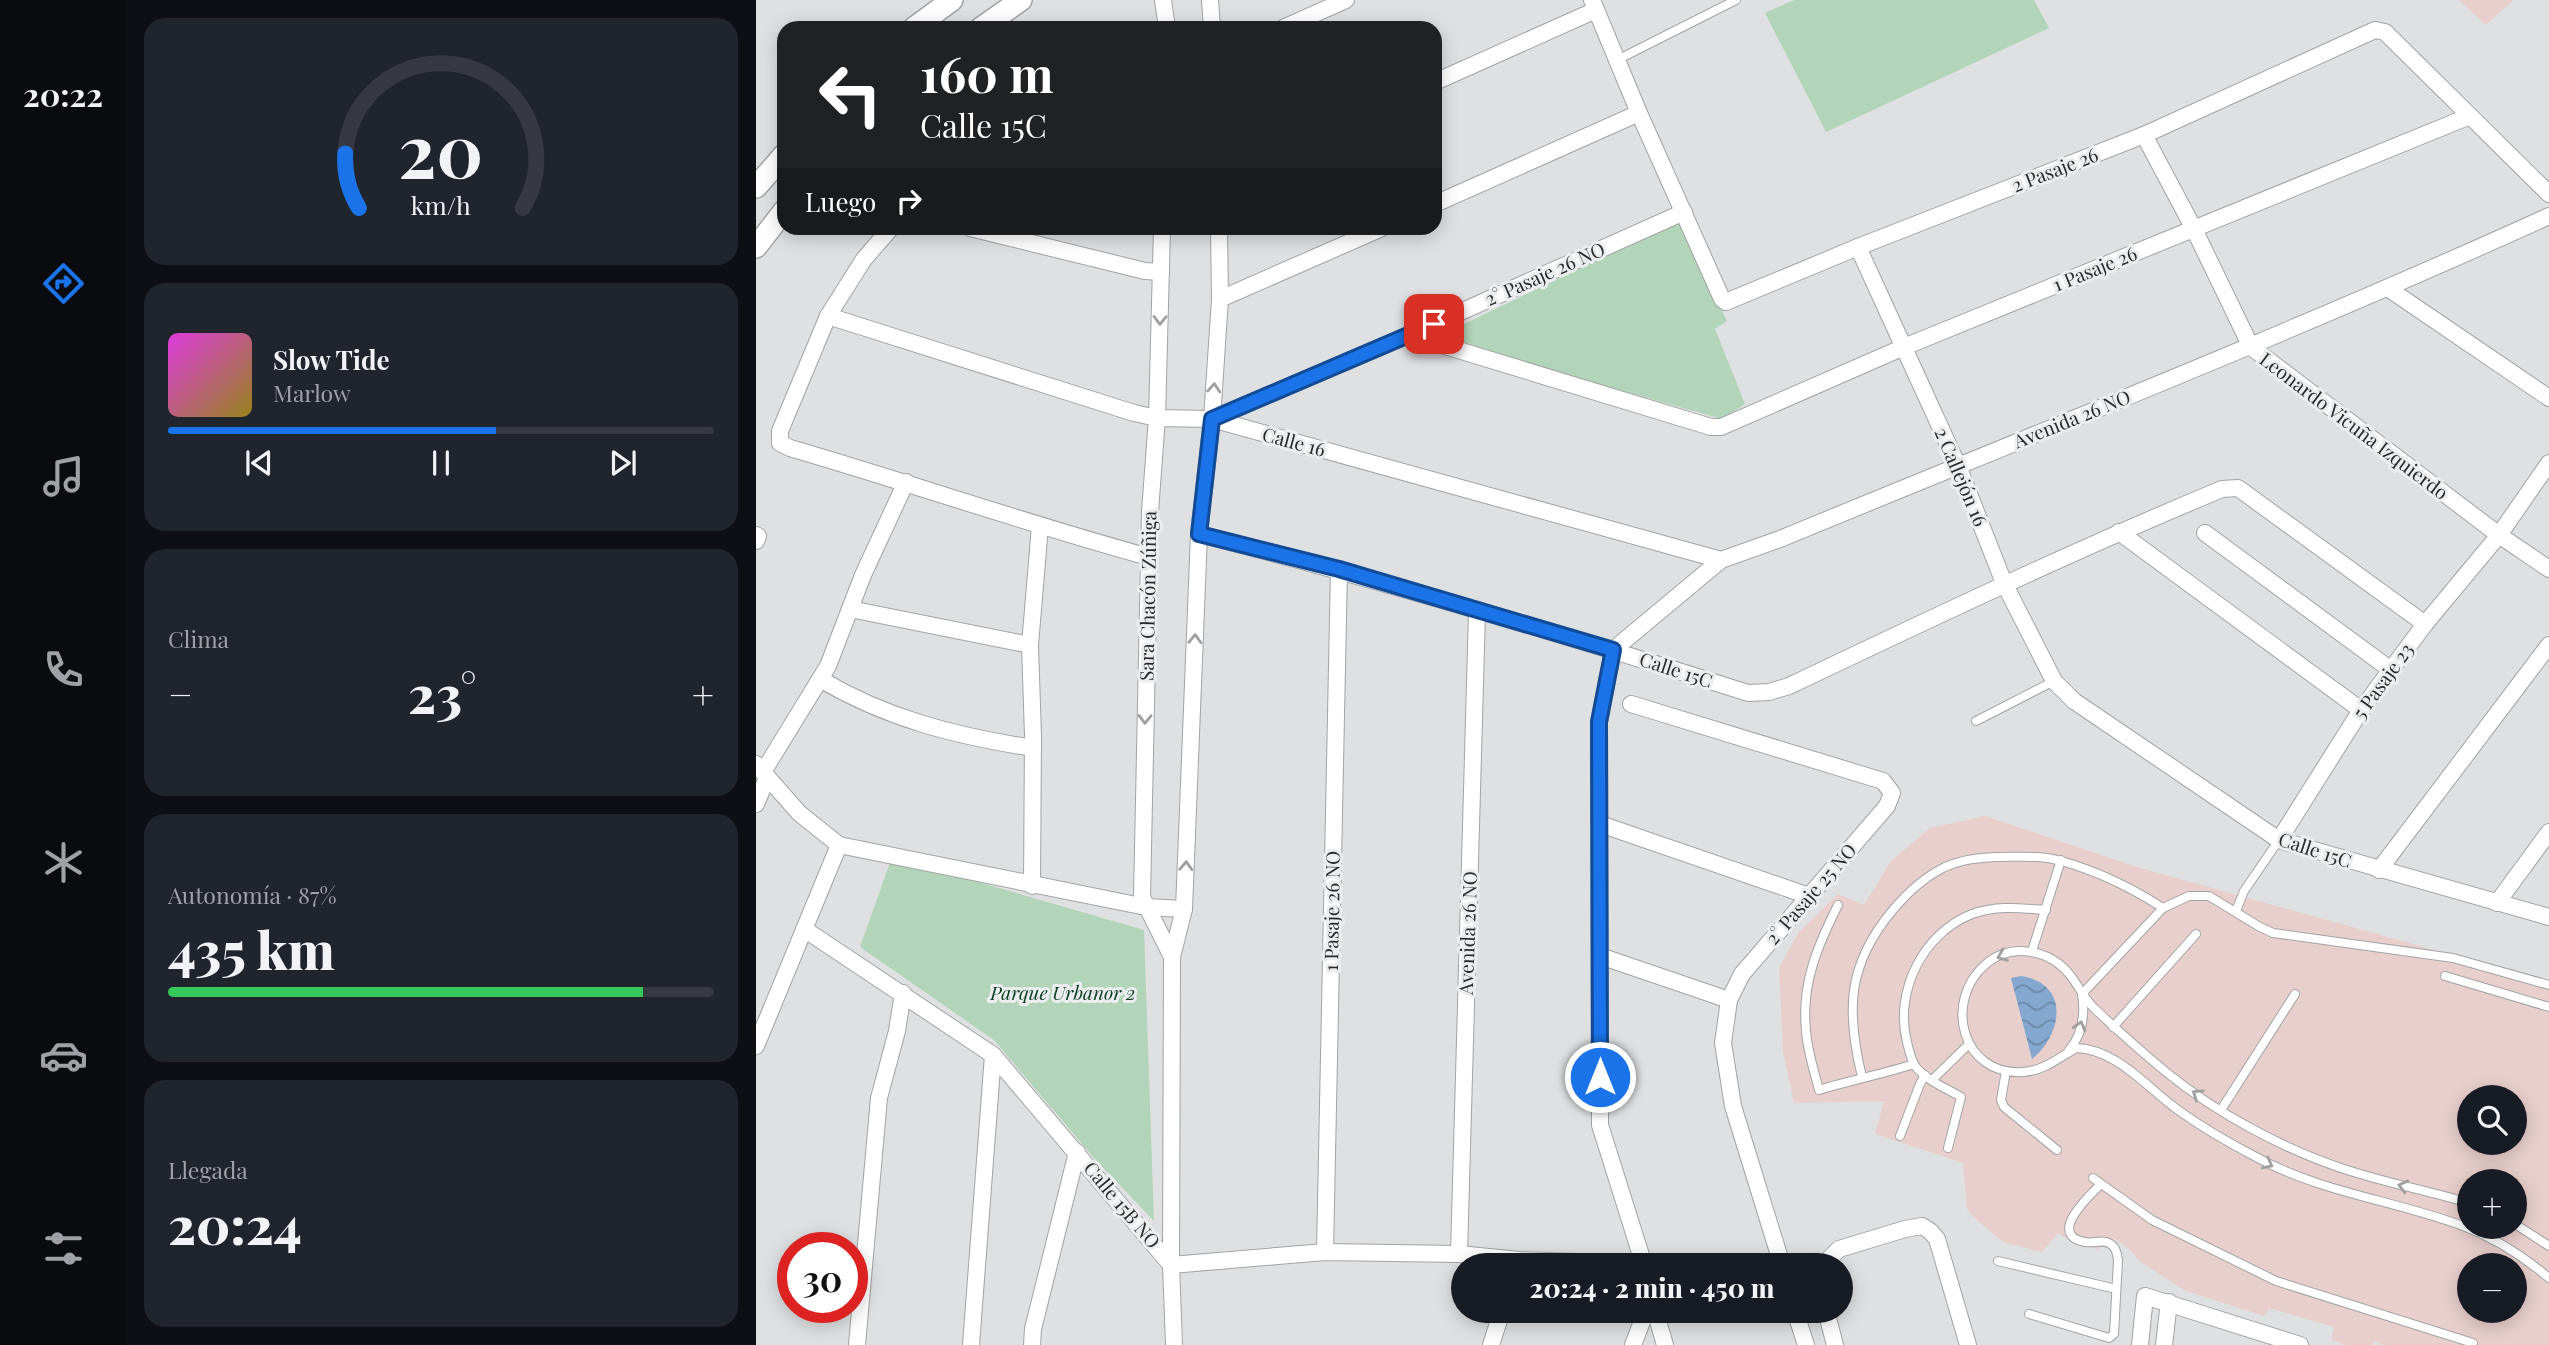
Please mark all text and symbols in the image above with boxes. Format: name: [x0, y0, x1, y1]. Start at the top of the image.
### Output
text: 160 m: [920, 40, 1054, 105]
icon: left: [805, 49, 896, 140]
text: 20:22: [23, 72, 103, 115]
text: 20: [398, 99, 484, 196]
text: Calle 15C: [920, 103, 1047, 146]
street label: 2 Pasaje 26: [2008, 141, 2102, 197]
icon: right: [890, 182, 928, 220]
text: Luego: [805, 184, 876, 219]
text: km/h: [411, 188, 471, 221]
street label: 2° Pasaje 26 NO: [1481, 235, 1609, 311]
street label: 1 Pasaje 26: [2049, 239, 2141, 297]
icon: directions: [39, 259, 88, 308]
pin: [1404, 294, 1464, 354]
icon: arrive: [1415, 305, 1453, 343]
one-way arrow: [1152, 315, 1167, 326]
text: Slow Tide: [273, 342, 390, 377]
street label: Leonardo Vicuña Izquierdo: [2255, 346, 2454, 505]
text: Marlow: [273, 377, 351, 408]
one-way arrow: [1206, 382, 1221, 393]
street label: Avenida 26 NO: [2009, 383, 2134, 454]
street label: Calle 16: [1260, 420, 1329, 462]
street label: 2 Callejón 16: [1929, 423, 1994, 530]
icon: previous: [240, 444, 278, 482]
icon: pause: [422, 444, 460, 482]
icon: next: [604, 444, 642, 482]
icon: music: [39, 452, 88, 501]
street label: Sara Chacón Zúñiga: [1133, 510, 1161, 681]
text: Clima: [168, 623, 229, 654]
one-way arrow: [1187, 633, 1202, 644]
street label: 5 Pasaje 23: [2346, 637, 2419, 724]
icon: phone: [39, 645, 88, 694]
street label: Calle 15C: [1636, 645, 1716, 693]
text: 23°: [408, 658, 476, 727]
text: −: [168, 668, 193, 719]
text: +: [692, 668, 714, 719]
one-way arrow: [1138, 714, 1153, 725]
street label: Calle 15C: [2275, 825, 2355, 873]
street label: 2° Pasaje 25 NO: [1759, 837, 1862, 950]
icon: climate: [39, 838, 88, 887]
street label: 1 Pasaje 26 NO: [1317, 850, 1345, 971]
one-way arrow: [1178, 861, 1194, 871]
street label: Avenida 26 NO: [1452, 871, 1482, 996]
text: Autonomía · 87%: [168, 879, 336, 910]
text: 435 km: [168, 914, 335, 983]
one-way arrow: [1997, 947, 2009, 961]
park label: Parque Urbanor 2: [989, 979, 1136, 1005]
one-way arrow: [2072, 1021, 2086, 1033]
icon: car: [39, 1031, 88, 1080]
position arrow: [1563, 1040, 1637, 1114]
map controls: [2457, 1085, 2527, 1323]
button: search: [2457, 1085, 2527, 1155]
one-way arrow: [2192, 1090, 2205, 1102]
text: Llegada: [168, 1154, 248, 1185]
street label: Calle 15B NO: [1079, 1155, 1167, 1253]
one-way arrow: [2261, 1155, 2273, 1169]
button: +: [2457, 1169, 2527, 1239]
one-way arrow: [2397, 1180, 2409, 1194]
text: 20:24: [168, 1189, 302, 1258]
icon: filters: [39, 1224, 88, 1273]
speed limit sign: 30: [777, 1232, 868, 1323]
button: −: [2457, 1253, 2527, 1323]
text: 20:24 · 2 min · 450 m: [1530, 1270, 1774, 1305]

